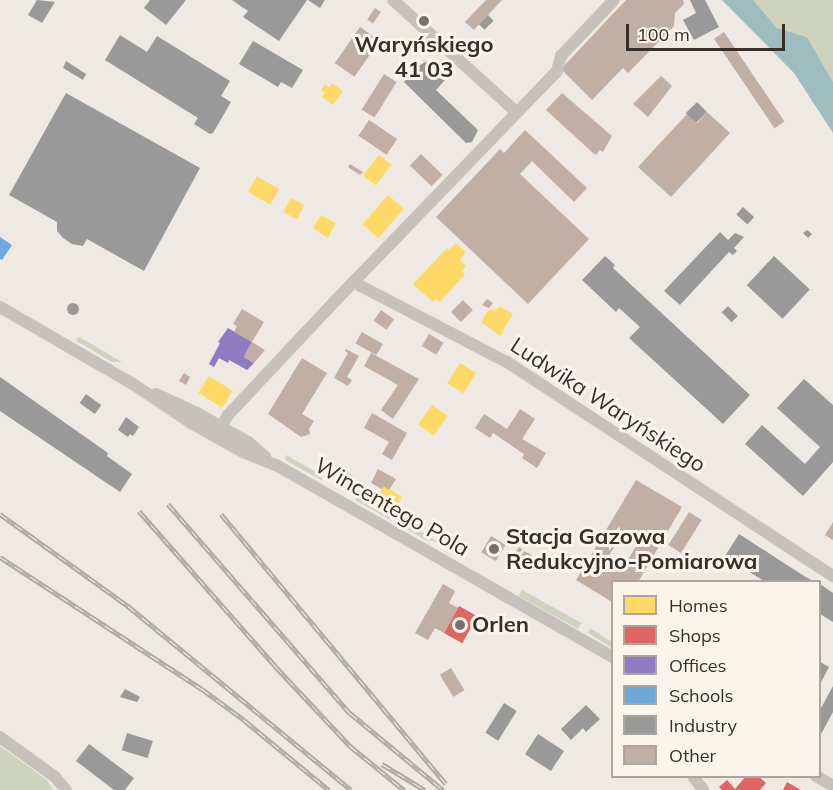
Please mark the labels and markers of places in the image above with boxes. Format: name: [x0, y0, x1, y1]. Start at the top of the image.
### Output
marker: Waryńskiego 41 03: [417, 14, 431, 28]
place label: Waryńskiego 41 03: [354, 31, 494, 82]
place label: Stacja Gazowa Redukcyjno-Pomiarowa: [506, 523, 758, 574]
marker: Stacja Gazowa Redukcyjno-Pomiarowa: [487, 542, 501, 556]
place label: Orlen: [472, 612, 529, 638]
marker: Orlen: [453, 618, 467, 632]

